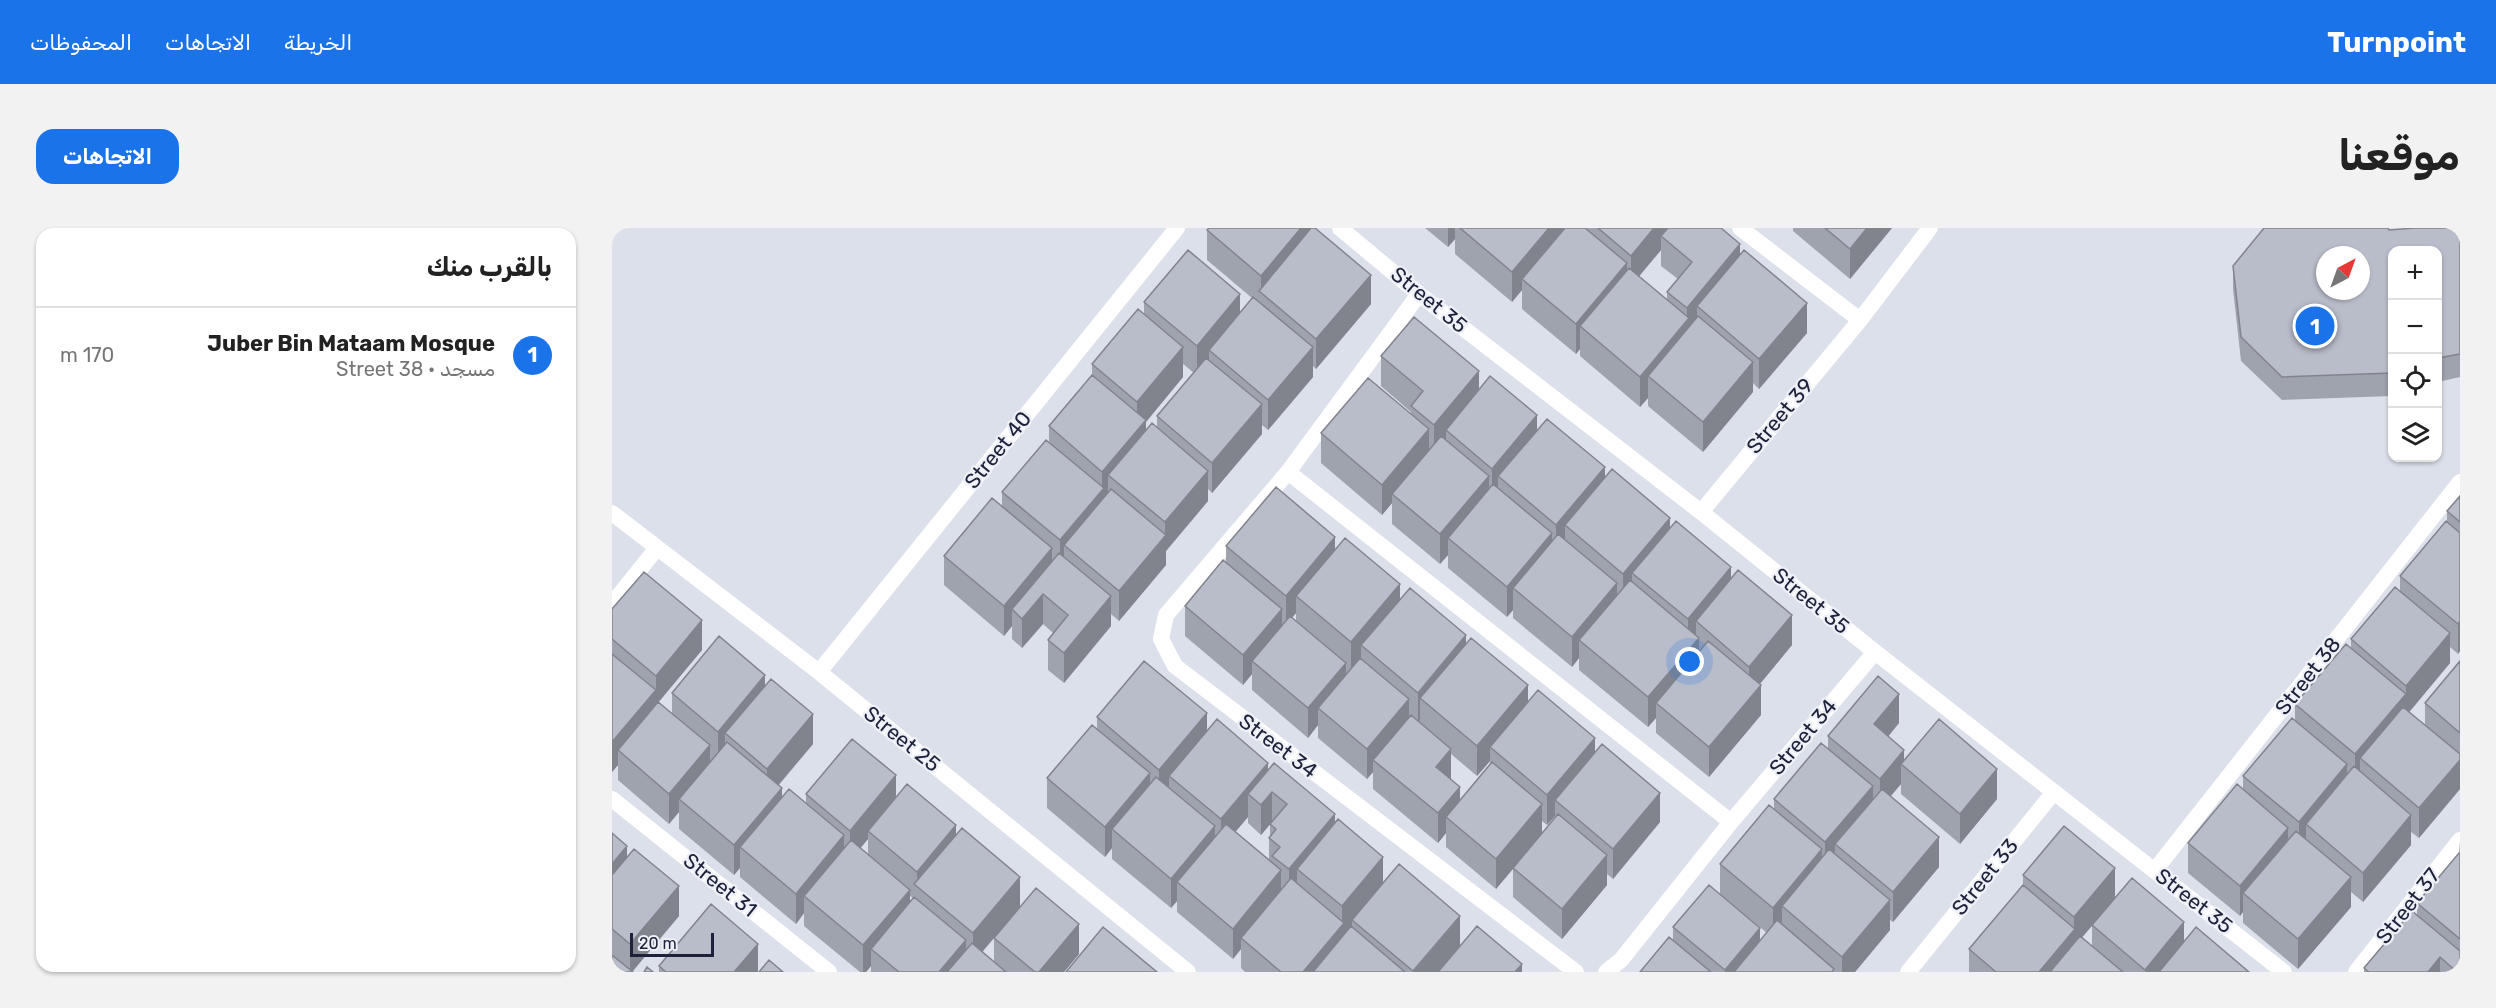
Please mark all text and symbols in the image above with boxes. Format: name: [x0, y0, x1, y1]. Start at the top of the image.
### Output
text: Turnpoint: [2327, 26, 2466, 59]
text: المحفوظات: [30, 30, 132, 55]
text: الاتجاهات: [165, 30, 251, 55]
text: الخريطة: [284, 30, 352, 55]
button: الاتجاهات: [36, 129, 179, 184]
text: موقعنا: [2338, 131, 2460, 181]
north arrow: [2316, 246, 2370, 300]
map controls: [2388, 246, 2442, 462]
button: +: [2388, 246, 2442, 300]
text: بالقرب منك: [427, 252, 552, 283]
street label: Street 35: [1386, 261, 1473, 338]
button: −: [2388, 300, 2442, 354]
pin: 1: [2296, 304, 2334, 348]
text: Juber Bin Mataam Mosque: [207, 330, 495, 357]
text: 170 m: [60, 343, 114, 367]
text: 1: [528, 343, 537, 367]
button: locate: [2388, 354, 2442, 408]
text: مسجد · Street 38: [336, 357, 495, 381]
street label: Street 39: [1741, 373, 1818, 459]
street label: Street 40: [959, 406, 1036, 493]
button: layers: [2388, 408, 2442, 462]
street label: Street 35: [1768, 562, 1855, 639]
street label: Street 38: [2269, 632, 2346, 720]
your location: [1675, 647, 1704, 676]
street label: Street 34: [1764, 694, 1842, 780]
street label: Street 25: [859, 700, 945, 777]
street label: Street 34: [1234, 708, 1322, 783]
street label: Street 33: [1946, 833, 2023, 920]
street label: Street 31: [679, 847, 762, 922]
street label: Street 35: [2151, 863, 2238, 938]
street label: Street 37: [2370, 863, 2445, 949]
scale bar: [630, 930, 714, 958]
text: 20 m: [639, 934, 677, 953]

